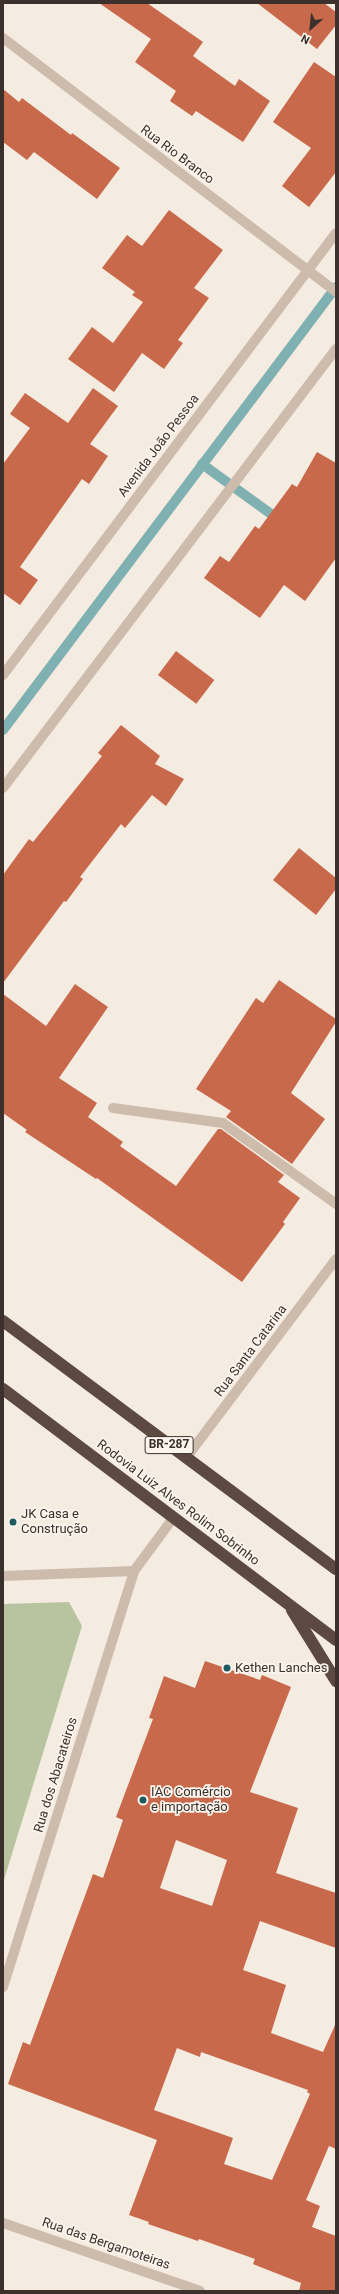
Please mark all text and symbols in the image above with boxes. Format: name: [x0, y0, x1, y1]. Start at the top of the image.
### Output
north arrow: [291, 8, 331, 48]
text: N: [299, 32, 312, 47]
street label: Rua Rio Branco: [137, 122, 217, 188]
street label: Avenida João Pessoa: [115, 392, 203, 500]
street label: Rua Santa Catarina: [211, 1302, 291, 1400]
road number: BR-287: [144, 1435, 194, 1455]
street label: Rodovia Luiz Alves Rolim Sobrinho: [94, 1437, 262, 1569]
place label: JK Casa e Construção: [21, 1507, 88, 1538]
marker: JK Casa e Construção: [8, 1517, 18, 1527]
place label: Kethen Lanches: [235, 1660, 327, 1676]
marker: Kethen Lanches: [222, 1663, 232, 1673]
street label: Rua dos Abacateiros: [31, 1716, 81, 1834]
place label: IAC Comércio e importação: [151, 1785, 231, 1816]
marker: IAC Comércio e importação: [138, 1795, 148, 1805]
street label: Rua das Bergamoteiras: [40, 2215, 172, 2273]

